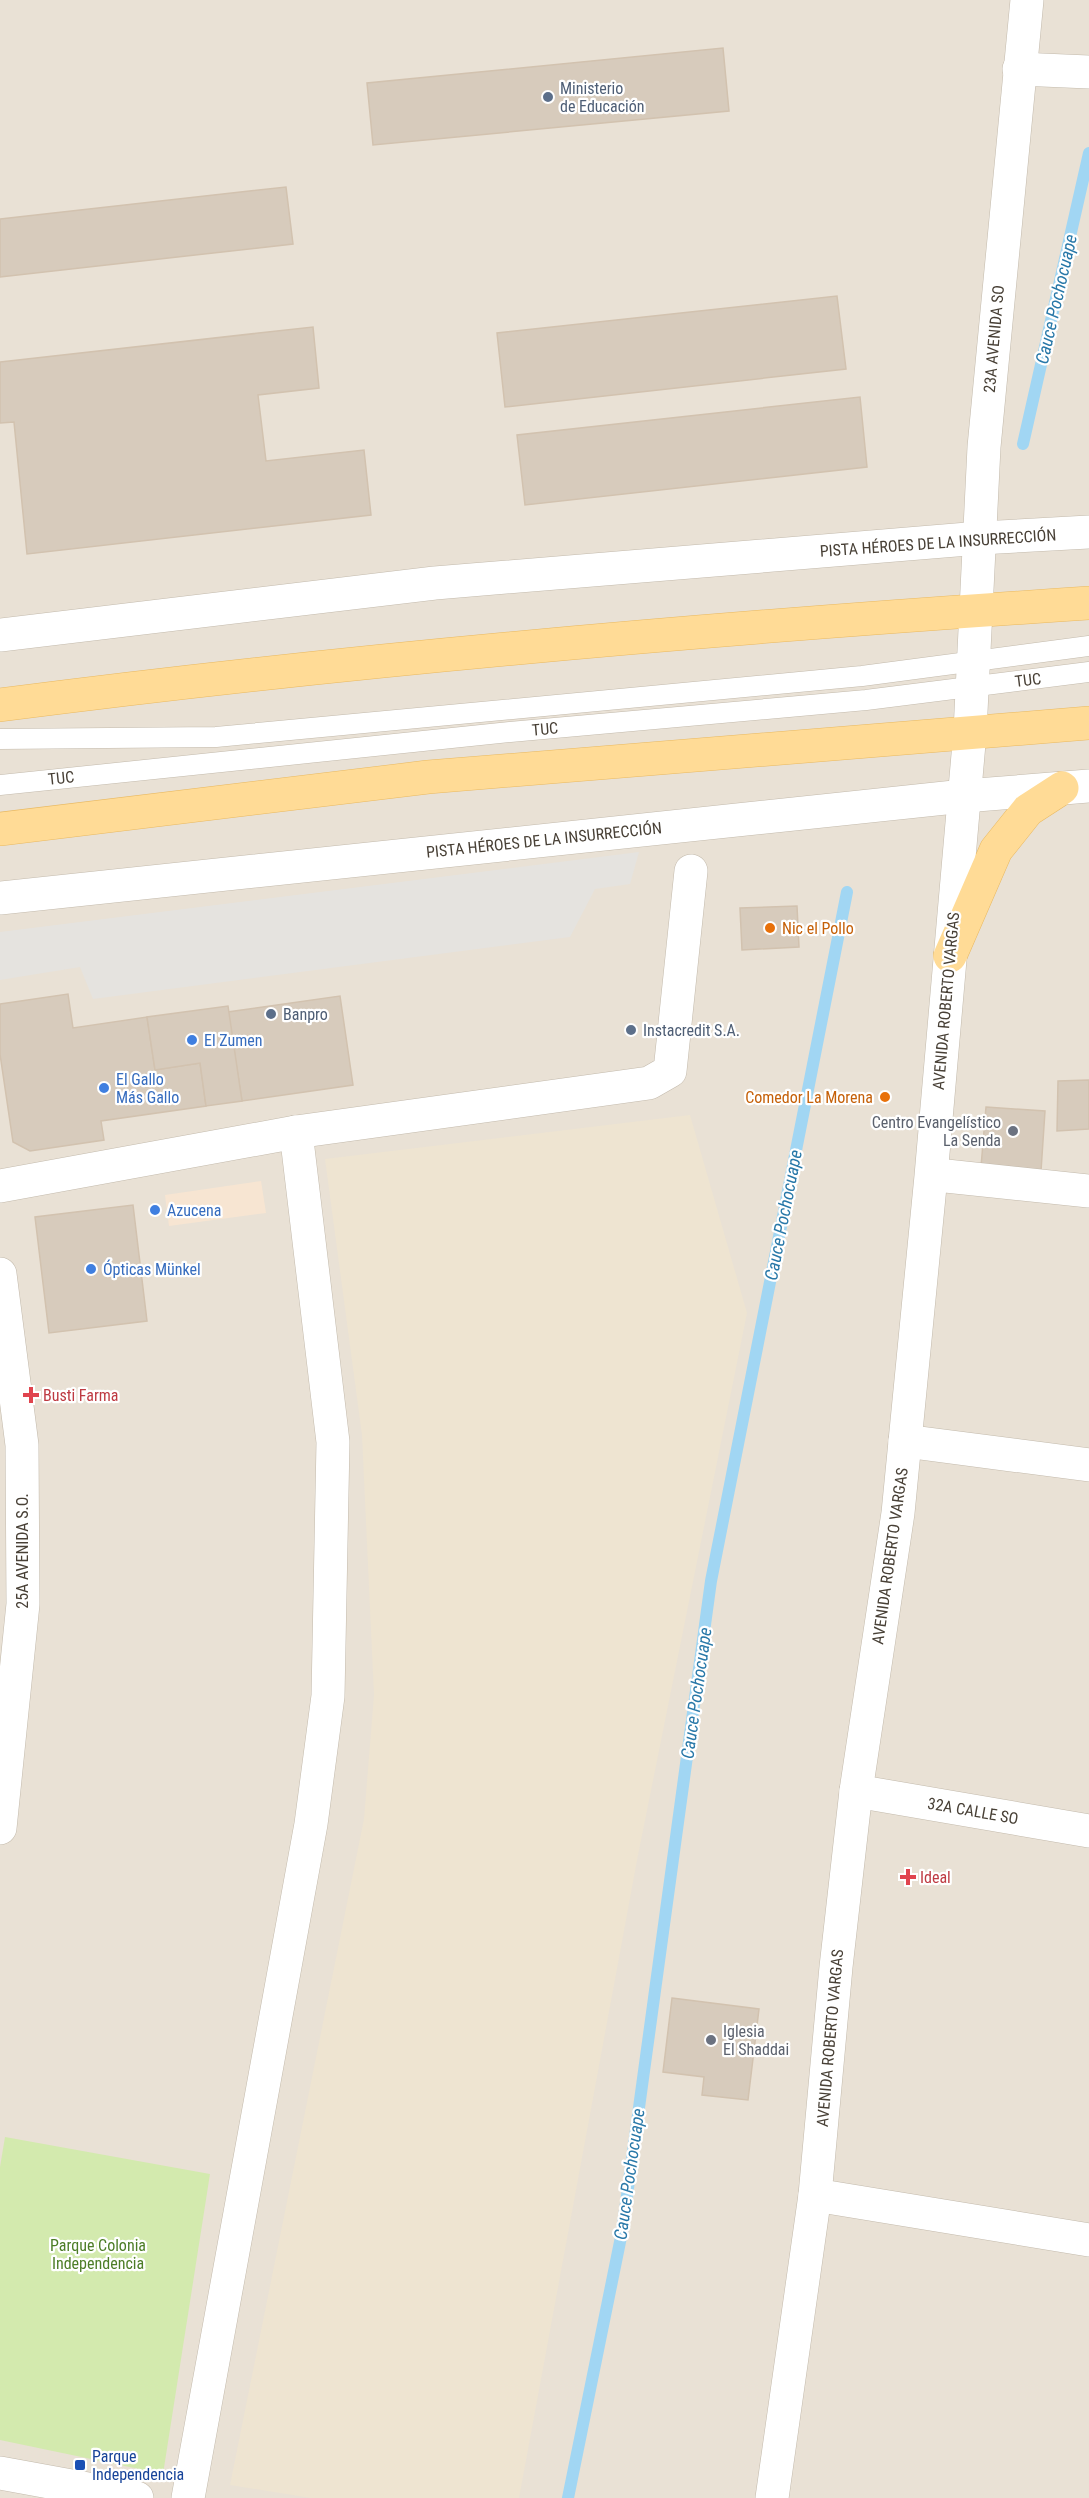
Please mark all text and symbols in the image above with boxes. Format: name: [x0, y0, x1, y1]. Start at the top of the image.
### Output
place label: Ministerio de Educación: [560, 79, 644, 116]
marker: Ministerio de Educación: [541, 90, 555, 104]
water label: Cauce Pochocuape: [1031, 232, 1081, 366]
street label: 23A AVENIDA SO: [980, 284, 1008, 394]
street label: PISTA HÉROES DE LA INSURRECCIÓN: [819, 524, 1057, 561]
street label: TUC: [1014, 669, 1042, 691]
street label: TUC: [531, 718, 559, 740]
street label: TUC: [47, 767, 75, 789]
street label: PISTA HÉROES DE LA INSURRECCIÓN: [425, 817, 663, 862]
street label: AVENIDA ROBERTO VARGAS: [929, 911, 963, 1091]
place label: Nic el Pollo: [782, 919, 854, 938]
marker: Nic el Pollo: [763, 921, 777, 935]
place label: Banpro: [283, 1005, 328, 1024]
marker: Banpro: [264, 1007, 278, 1021]
place label: Instacredit S.A.: [643, 1021, 740, 1040]
marker: Instacredit S.A.: [624, 1023, 638, 1037]
place label: El Zumen: [204, 1031, 263, 1050]
marker: El Zumen: [185, 1033, 199, 1047]
place label: El Gallo Más Gallo: [116, 1070, 179, 1107]
marker: El Gallo Más Gallo: [97, 1081, 111, 1095]
place label: Comedor La Morena: [745, 1088, 873, 1107]
marker: Comedor La Morena: [878, 1090, 892, 1104]
place label: Centro Evangelístico La Senda: [872, 1113, 1001, 1150]
marker: Centro Evangelístico La Senda: [1006, 1124, 1020, 1138]
water label: Cauce Pochocuape: [760, 1148, 806, 1282]
place label: Azucena: [167, 1201, 221, 1220]
marker: Azucena: [148, 1203, 162, 1217]
place label: Ópticas Münkel: [103, 1259, 201, 1279]
marker: Ópticas Münkel: [84, 1262, 98, 1276]
place label: Busti Farma: [43, 1386, 119, 1405]
marker: Busti Farma: [24, 1388, 38, 1402]
street label: AVENIDA ROBERTO VARGAS: [868, 1466, 912, 1646]
street label: 25A AVENIDA S.O.: [13, 1493, 32, 1609]
water label: Cauce Pochocuape: [676, 1626, 716, 1760]
street label: 32A CALLE SO: [926, 1794, 1020, 1828]
place label: Ideal: [920, 1868, 951, 1887]
marker: Ideal: [901, 1870, 915, 1884]
street label: AVENIDA ROBERTO VARGAS: [813, 1948, 847, 2128]
place label: Iglesia El Shaddai: [723, 2022, 789, 2059]
marker: Iglesia El Shaddai: [704, 2033, 718, 2047]
water label: Cauce Pochocuape: [609, 2107, 649, 2241]
park label: Parque Colonia Independencia: [50, 2236, 146, 2273]
place label: Parque Independencia: [92, 2447, 184, 2484]
marker: Parque Independencia: [73, 2458, 87, 2472]

